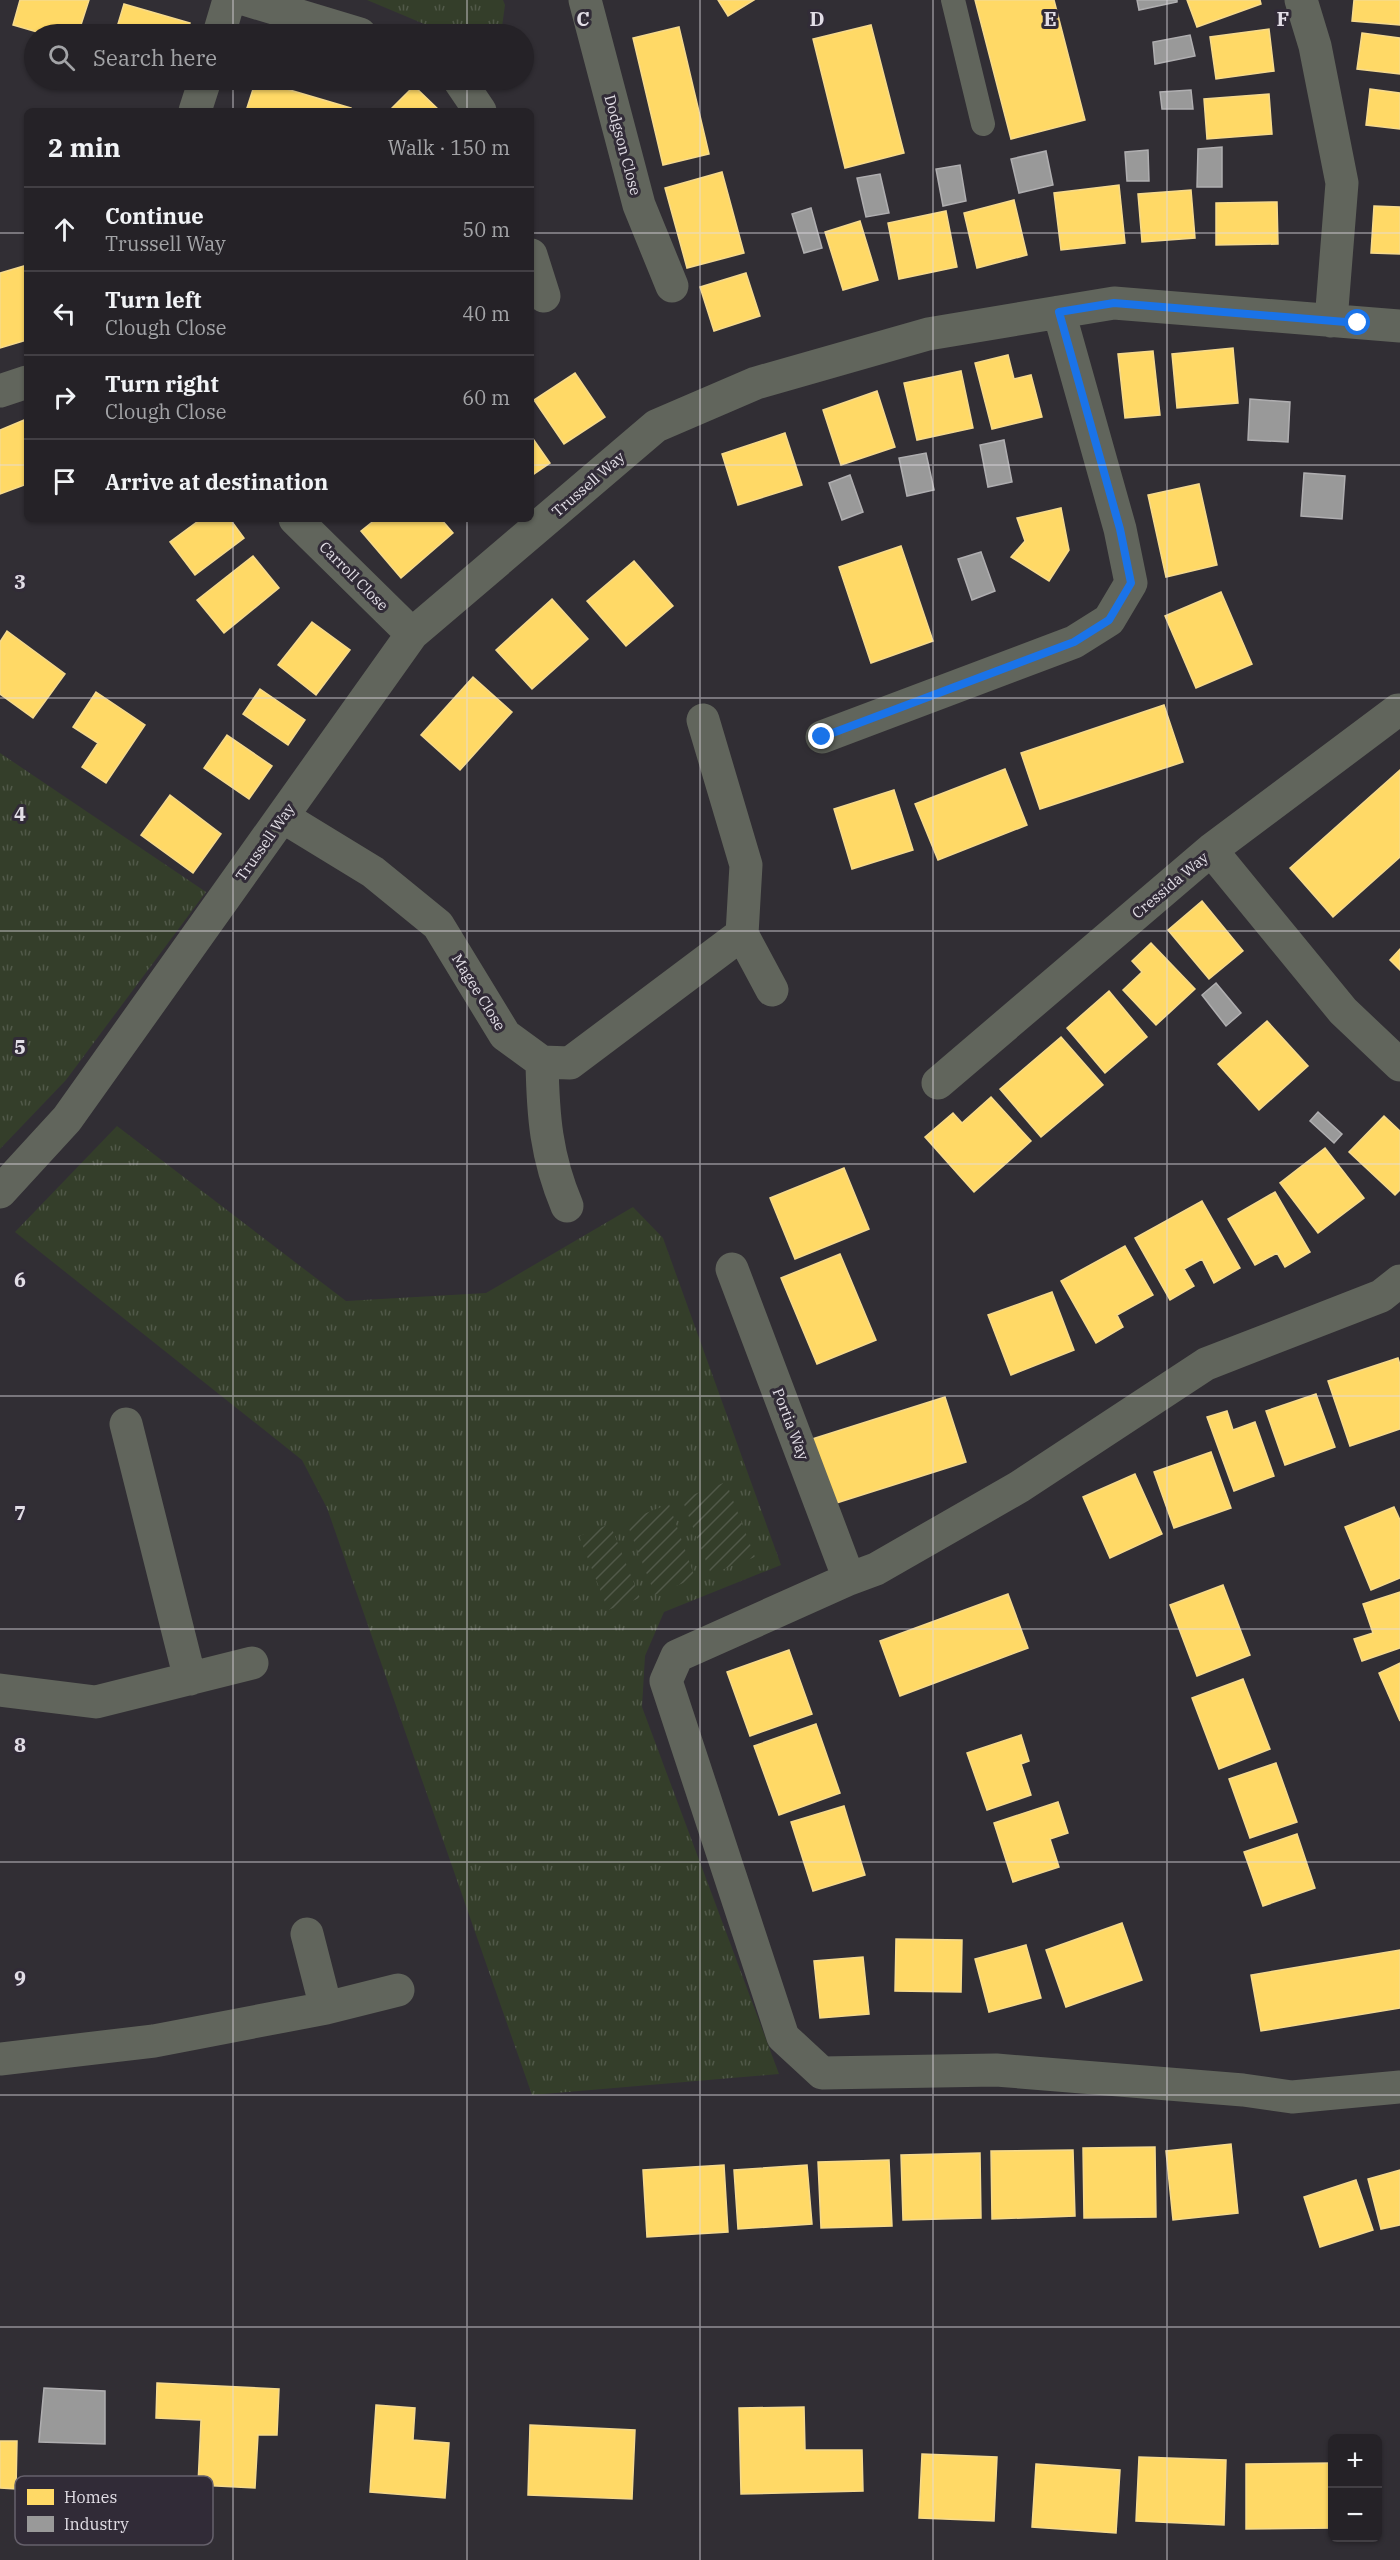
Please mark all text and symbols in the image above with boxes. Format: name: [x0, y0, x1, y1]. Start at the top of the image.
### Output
text: C: [576, 5, 590, 32]
text: D: [809, 5, 825, 32]
text: E: [1043, 5, 1057, 32]
text: F: [1277, 5, 1289, 32]
search box: [24, 24, 534, 90]
icon: search: [45, 41, 78, 74]
text: Search here: [93, 43, 217, 72]
street label: Dodgson Close: [600, 93, 646, 197]
text: 2 min: [48, 130, 121, 164]
text: Walk · 150 m: [388, 134, 510, 161]
text: Continue: [105, 201, 204, 230]
icon: ahead: [48, 213, 81, 246]
text: 50 m: [462, 216, 510, 243]
text: Trussell Way: [105, 230, 226, 257]
text: Turn left: [105, 285, 201, 314]
icon: left: [48, 297, 81, 330]
text: 40 m: [462, 300, 510, 327]
route start: [1344, 309, 1370, 335]
text: Clough Close: [105, 314, 226, 341]
text: Turn right: [105, 369, 219, 398]
icon: right: [48, 381, 81, 414]
text: 60 m: [462, 384, 510, 411]
text: Clough Close: [105, 398, 226, 425]
street label: Trussell Way: [548, 447, 628, 521]
icon: arrive: [48, 465, 81, 498]
text: Arrive at destination: [105, 467, 328, 496]
street label: Carroll Close: [315, 537, 393, 615]
text: 3: [14, 568, 26, 595]
route end: [808, 723, 834, 749]
street label: Trussell Way: [231, 799, 299, 885]
text: 4: [14, 800, 26, 827]
street label: Cressida Way: [1128, 848, 1212, 922]
street label: Magee Close: [448, 950, 510, 1034]
text: 5: [14, 1033, 26, 1060]
text: 6: [14, 1266, 26, 1293]
street label: Portia Way: [769, 1385, 813, 1463]
text: 7: [14, 1499, 26, 1526]
text: 8: [14, 1731, 26, 1758]
text: 9: [14, 1964, 26, 1991]
map controls: [1328, 2434, 1382, 2542]
button: +: [1328, 2434, 1382, 2488]
legend: [15, 2476, 213, 2545]
text: Homes: [64, 2487, 117, 2507]
button: −: [1328, 2488, 1382, 2542]
text: Industry: [64, 2514, 129, 2534]

